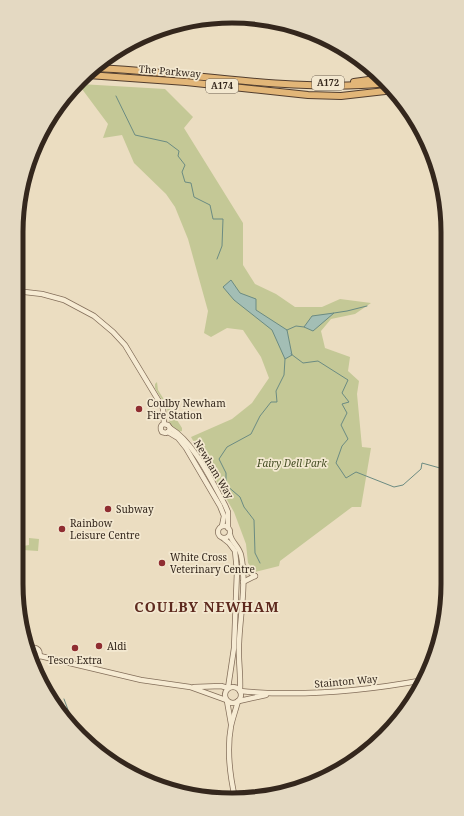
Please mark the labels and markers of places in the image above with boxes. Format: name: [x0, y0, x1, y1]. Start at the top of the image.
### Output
place label: Coulby Newham Fire Station: [147, 396, 226, 422]
marker: Coulby Newham Fire Station: [134, 404, 144, 414]
place label: Subway: [116, 502, 154, 516]
marker: Subway: [103, 504, 113, 514]
place label: Rainbow Leisure Centre: [70, 516, 140, 542]
marker: Rainbow Leisure Centre: [57, 524, 67, 534]
place label: White Cross Veterinary Centre: [170, 550, 255, 576]
marker: White Cross Veterinary Centre: [157, 558, 167, 568]
place label: Aldi: [107, 639, 127, 653]
marker: Aldi: [94, 641, 104, 651]
marker: Tesco Extra: [70, 643, 80, 653]
place label: Tesco Extra: [48, 653, 103, 667]

